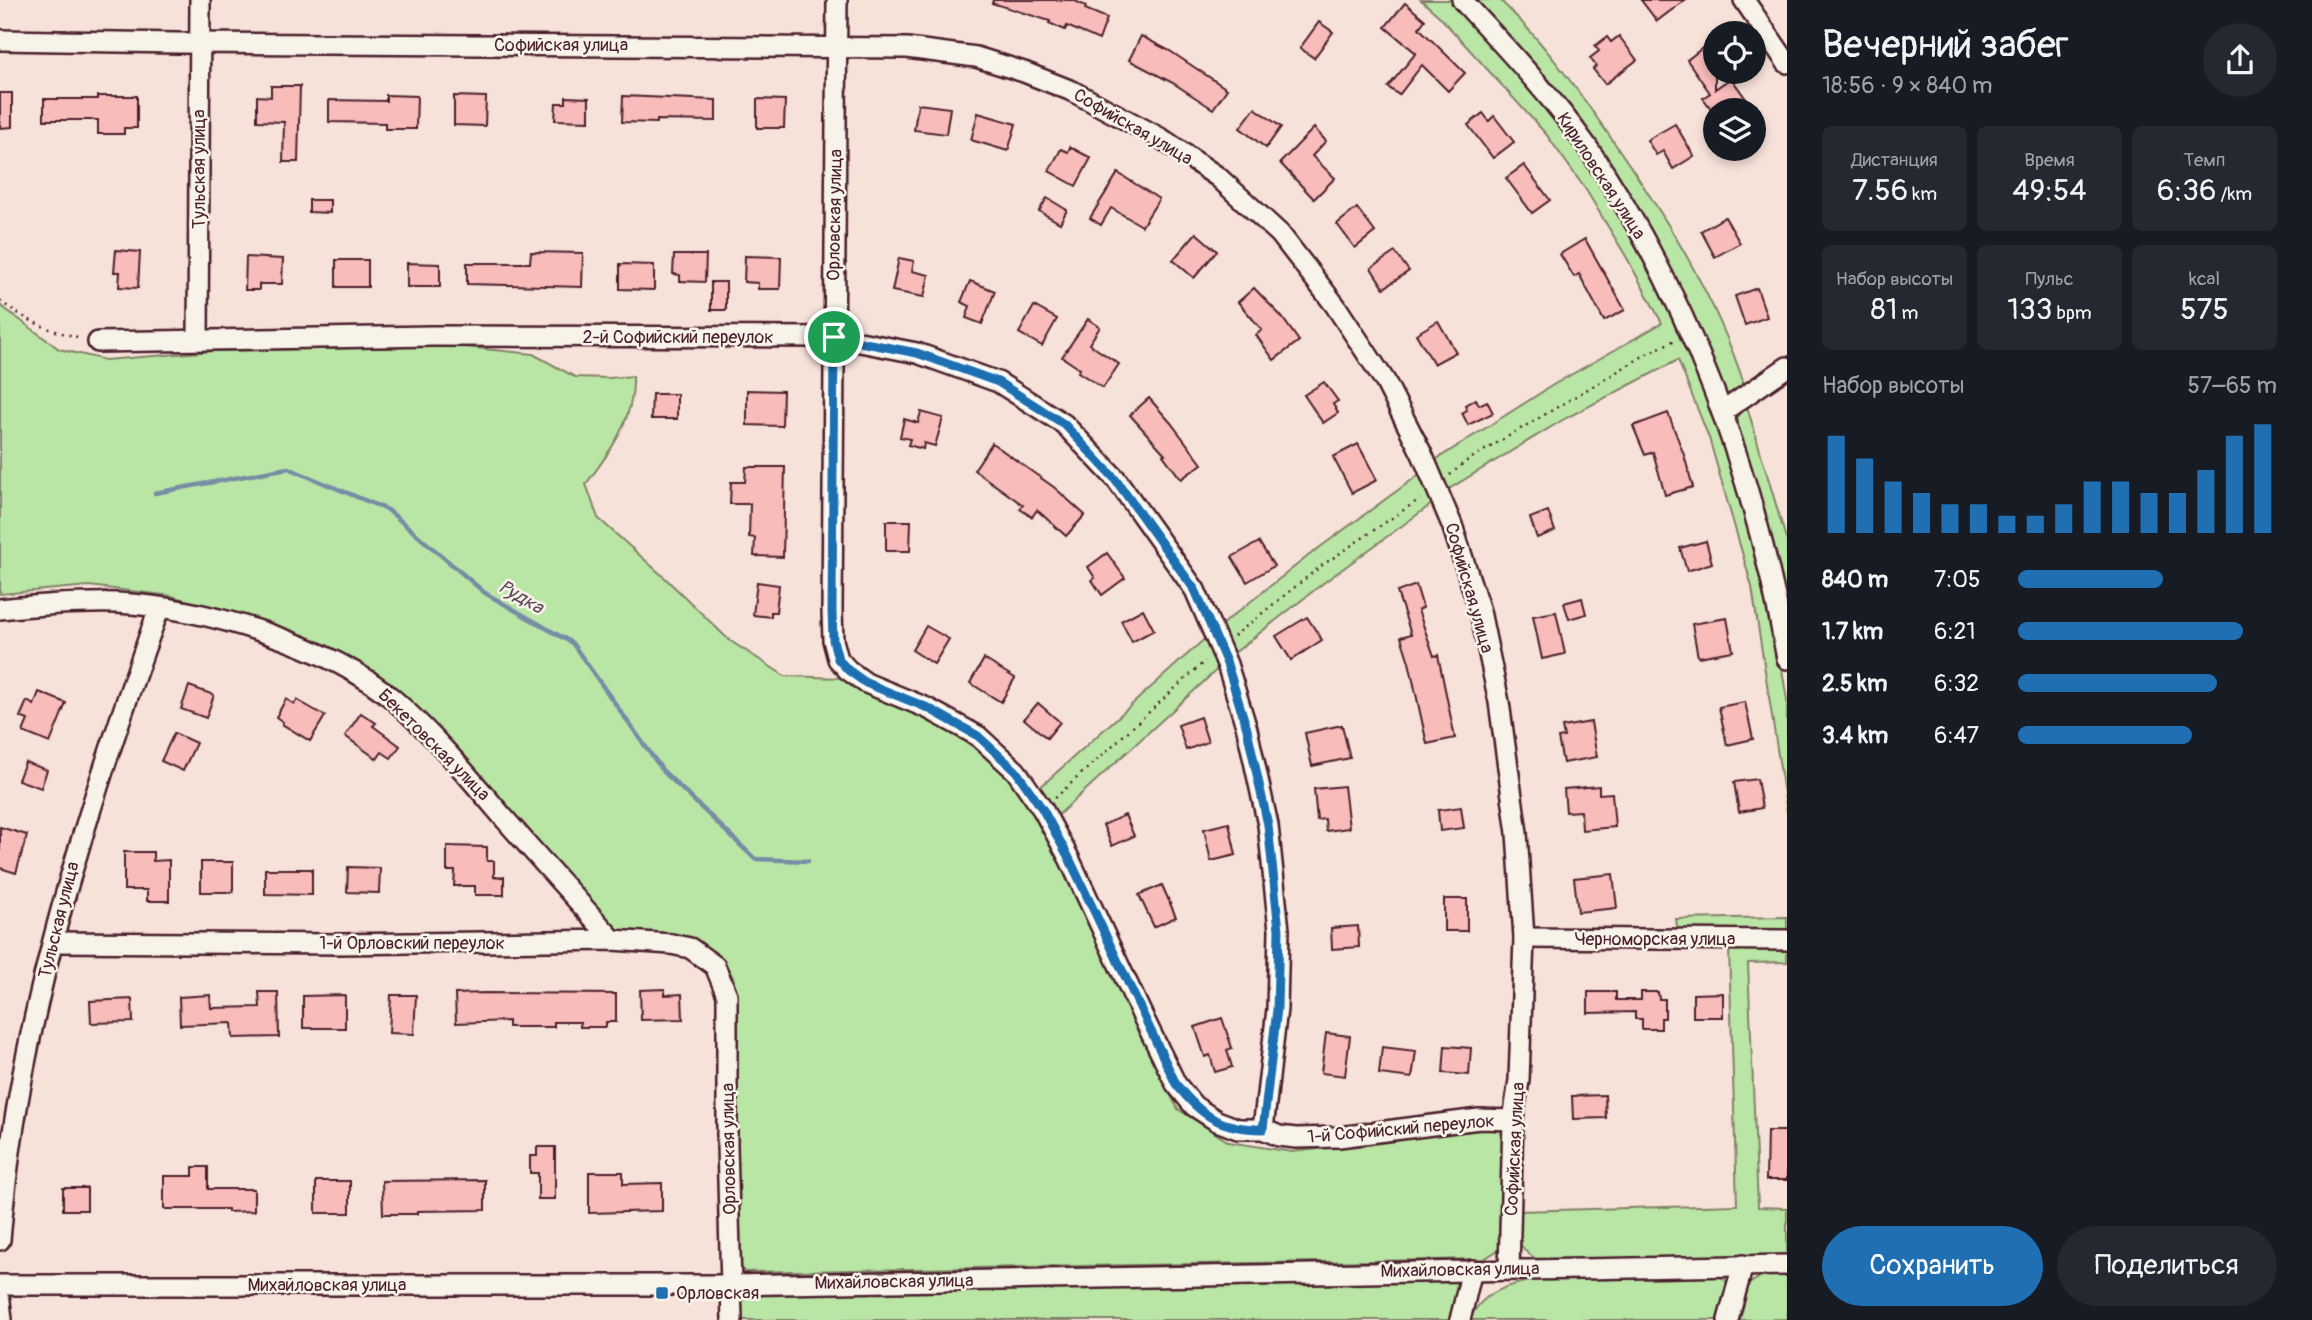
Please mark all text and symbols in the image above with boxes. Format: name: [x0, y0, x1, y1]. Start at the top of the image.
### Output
map controls: [1703, 21, 1766, 161]
button: locate: [1703, 21, 1766, 84]
text: Вечерний забег: [1822, 21, 2069, 69]
button: share: [2203, 23, 2277, 97]
street label: Софийская улица: [494, 34, 628, 57]
text: 18:56 · 9 × 840 m: [1822, 71, 1993, 100]
street label: Софийская улица: [1069, 84, 1197, 170]
button: layers: [1703, 98, 1766, 161]
street label: Кириловская улица: [1551, 108, 1651, 244]
street label: Тульская улица: [188, 109, 211, 229]
text: Дистанция: [1851, 148, 1938, 172]
text: Время: [2024, 148, 2075, 172]
text: Темп: [2183, 148, 2226, 172]
street label: Орловская улица: [822, 149, 848, 281]
text: 7.56: [1852, 172, 1908, 209]
text: 49:54: [2012, 172, 2087, 209]
text: 6:36: [2157, 172, 2216, 209]
text: km: [1908, 182, 1937, 206]
text: /km: [2216, 182, 2252, 206]
text: Набор высоты: [1836, 267, 1953, 291]
text: Пульс: [2026, 267, 2073, 291]
text: kcal: [2189, 267, 2220, 291]
text: 81: [1871, 291, 1897, 328]
text: 133: [2007, 291, 2052, 328]
text: 575: [2180, 291, 2229, 328]
text: m: [1897, 301, 1918, 325]
text: bpm: [2052, 301, 2092, 325]
pin: [804, 307, 864, 367]
icon: arrive: [815, 318, 853, 356]
street label: 2-й Софийский переулок: [583, 326, 773, 349]
text: Набор высоты: [1822, 371, 1964, 400]
text: 57–65 m: [2188, 371, 2277, 400]
street label: Софийская улица: [1439, 520, 1499, 656]
text: 840 m: [1822, 565, 1888, 594]
text: 7:05: [1934, 565, 1980, 594]
water label: Рудка: [494, 575, 549, 620]
text: 1.7 km: [1822, 617, 1883, 646]
text: 6:21: [1934, 617, 1975, 646]
text: 2.5 km: [1822, 669, 1887, 698]
text: 6:32: [1934, 669, 1979, 698]
street label: Бекетовская улица: [373, 684, 495, 806]
text: 3.4 km: [1822, 721, 1888, 750]
text: 6:47: [1934, 721, 1979, 750]
street label: Тульская улица: [33, 859, 85, 981]
street label: Черноморская улица: [1575, 928, 1735, 951]
street label: 1-й Орловский переулок: [319, 932, 505, 955]
street label: Софийская улица: [1500, 1081, 1530, 1217]
street label: Орловская улица: [716, 1083, 742, 1215]
street label: 1-й Софийский переулок: [1306, 1109, 1496, 1149]
button: Сохранить: [1822, 1226, 2043, 1306]
button: Поделиться: [2057, 1226, 2277, 1306]
street label: Михайловская улица: [1380, 1257, 1540, 1283]
street label: Михайловская улица: [814, 1269, 974, 1295]
street label: Михайловская улица: [248, 1274, 406, 1297]
place label: Орловская: [676, 1282, 759, 1305]
marker: Орловская: [654, 1285, 670, 1301]

